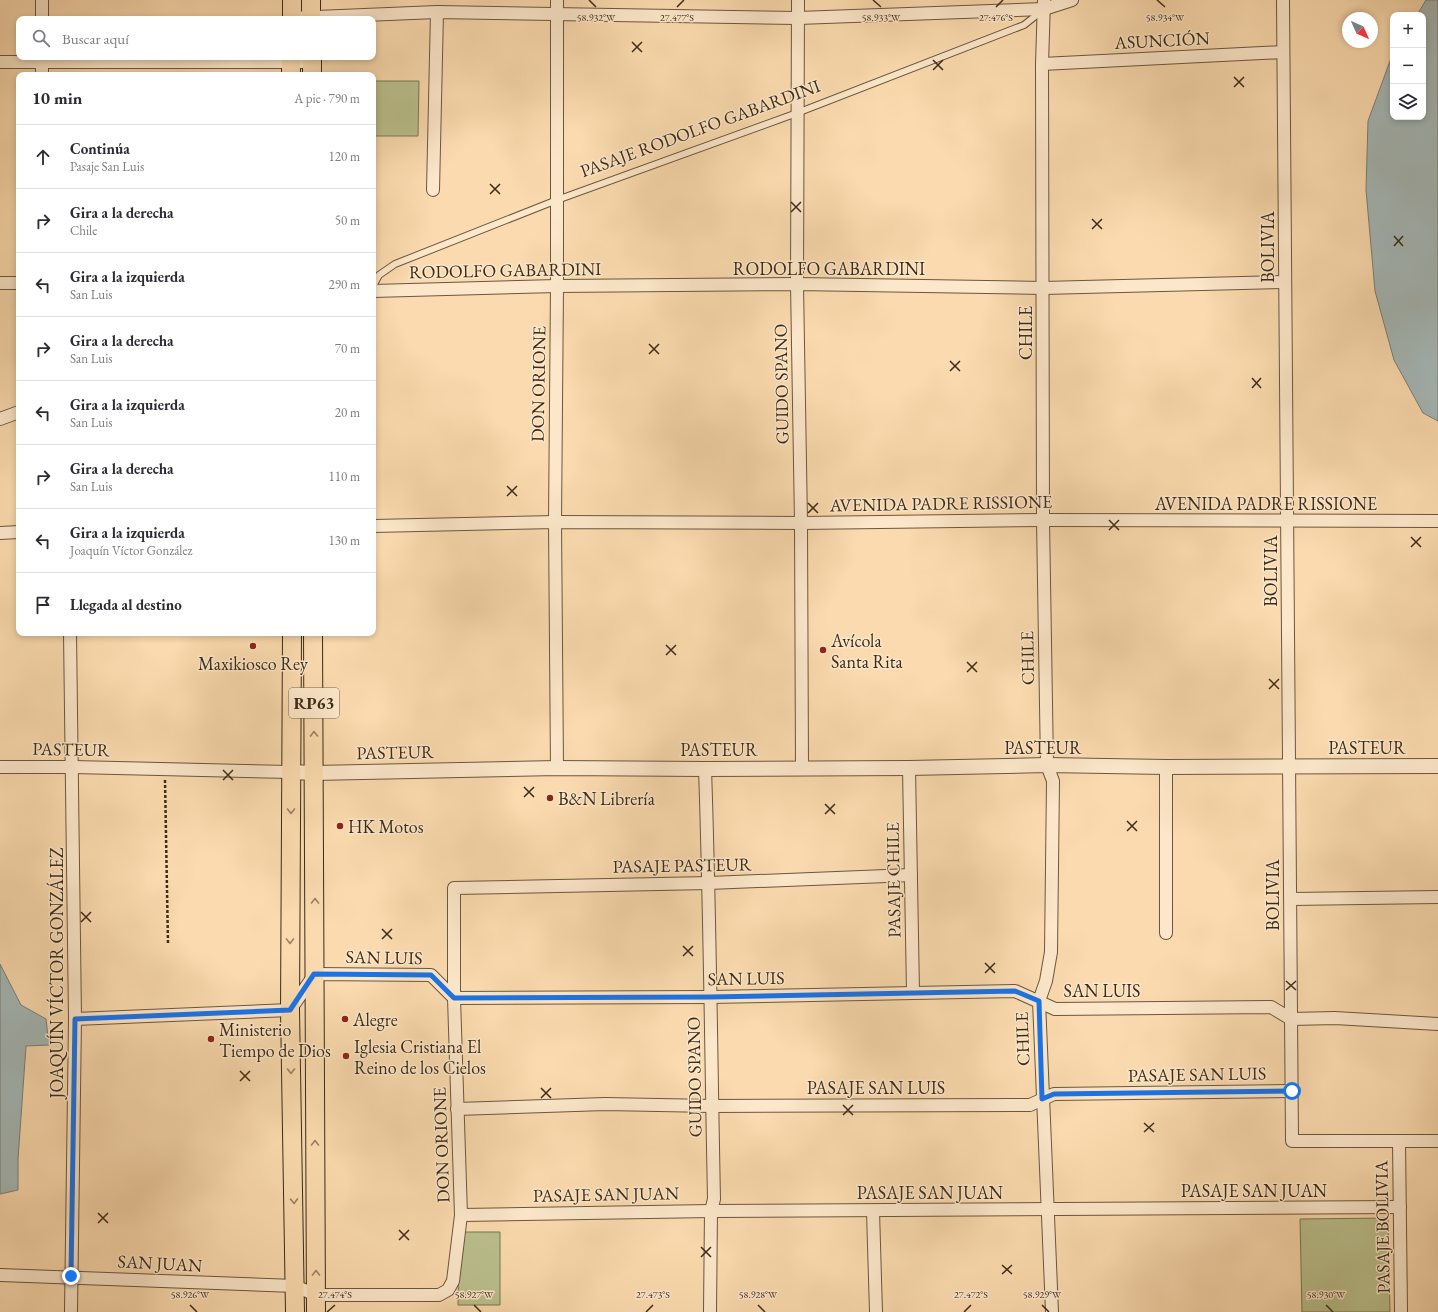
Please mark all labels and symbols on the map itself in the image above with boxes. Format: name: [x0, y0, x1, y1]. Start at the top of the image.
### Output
text: 58.932°W: [577, 11, 616, 24]
text: 27.477°S: [660, 11, 694, 24]
text: 58.933°W: [862, 11, 901, 24]
text: 27.476°S: [979, 11, 1013, 24]
text: 58.934°W: [1146, 11, 1185, 24]
north arrow: [1342, 12, 1378, 48]
street label: ASUNCIÓN: [1113, 26, 1211, 54]
street label: PASAJE RODOLFO GABARDINI: [577, 74, 823, 182]
street label: BOLIVIA: [1256, 211, 1279, 283]
street label: RODOLFO GABARDINI: [409, 257, 601, 283]
street label: RODOLFO GABARDINI: [733, 257, 925, 280]
street label: CHILE: [1014, 306, 1037, 360]
street label: GUIDO SPANO: [768, 324, 794, 444]
street label: DON ORIONE: [525, 326, 551, 442]
street label: AVENIDA PADRE RISSIONE: [829, 490, 1052, 516]
street label: AVENIDA PADRE RISSIONE: [1154, 492, 1377, 515]
street label: BOLIVIA: [1259, 535, 1282, 607]
place label: Avícola Santa Rita: [830, 629, 903, 673]
street label: CHILE: [1015, 631, 1039, 685]
marker: Maxikiosco Rey: [248, 641, 258, 651]
marker: Avícola Santa Rita: [818, 645, 828, 655]
place label: Maxikiosco Rey: [198, 652, 308, 675]
road number: RP63: [289, 688, 339, 718]
one-way arrow: [310, 731, 318, 737]
street label: PASTEUR: [1004, 736, 1082, 759]
street label: PASTEUR: [1328, 736, 1406, 759]
street label: PASTEUR: [32, 737, 110, 761]
street label: PASTEUR: [680, 738, 758, 761]
street label: PASTEUR: [356, 740, 434, 764]
place label: B&N Librería: [558, 787, 656, 810]
marker: B&N Librería: [545, 793, 555, 803]
one-way arrow: [287, 808, 295, 814]
place label: HK Motos: [348, 815, 424, 838]
marker: HK Motos: [335, 821, 345, 831]
street label: PASAJE CHILE: [880, 822, 906, 938]
street label: JOAQUÍN VÍCTOR GONZÁLEZ: [45, 847, 68, 1101]
street label: PASAJE PASTEUR: [612, 852, 752, 878]
street label: BOLIVIA: [1261, 859, 1284, 931]
one-way arrow: [311, 898, 319, 904]
one-way arrow: [286, 938, 294, 944]
street label: SAN LUIS: [345, 945, 423, 969]
street label: SAN LUIS: [707, 966, 785, 990]
street label: SAN LUIS: [1064, 979, 1140, 1002]
place label: Alegre: [352, 1008, 398, 1031]
street label: CHILE: [1010, 1012, 1034, 1066]
marker: Alegre: [340, 1014, 350, 1024]
street label: GUIDO SPANO: [681, 1017, 707, 1137]
place label: Ministerio Tiempo de Dios: [219, 1018, 331, 1062]
marker: Ministerio Tiempo de Dios: [206, 1034, 216, 1044]
place label: Iglesia Cristiana El Reino de los Cielos: [354, 1035, 486, 1079]
marker: Iglesia Cristiana El Reino de los Cielos: [341, 1051, 351, 1061]
street label: PASAJE SAN LUIS: [1128, 1061, 1266, 1087]
one-way arrow: [287, 1068, 295, 1074]
street label: PASAJE SAN LUIS: [807, 1076, 945, 1099]
route start: [1283, 1082, 1301, 1100]
street label: DON ORIONE: [427, 1087, 455, 1203]
one-way arrow: [311, 1140, 319, 1146]
street label: PASAJE BOLIVIA: [1369, 1160, 1395, 1294]
street label: PASAJE SAN JUAN: [1181, 1179, 1328, 1202]
street label: PASAJE SAN JUAN: [533, 1181, 680, 1207]
street label: PASAJE SAN JUAN: [857, 1181, 1004, 1204]
one-way arrow: [289, 1198, 298, 1204]
street label: SAN JUAN: [117, 1249, 204, 1277]
route end: [62, 1267, 80, 1285]
one-way arrow: [312, 1270, 320, 1276]
text: 58.926°W: [171, 1288, 210, 1301]
text: 27.474°S: [318, 1288, 352, 1301]
text: 58.927°W: [455, 1288, 494, 1301]
text: 27.473°S: [636, 1288, 670, 1301]
text: 58.928°W: [739, 1288, 778, 1301]
text: 27.472°S: [954, 1288, 988, 1301]
text: 58.929°W: [1023, 1288, 1062, 1301]
text: 58.930°W: [1307, 1288, 1346, 1301]

